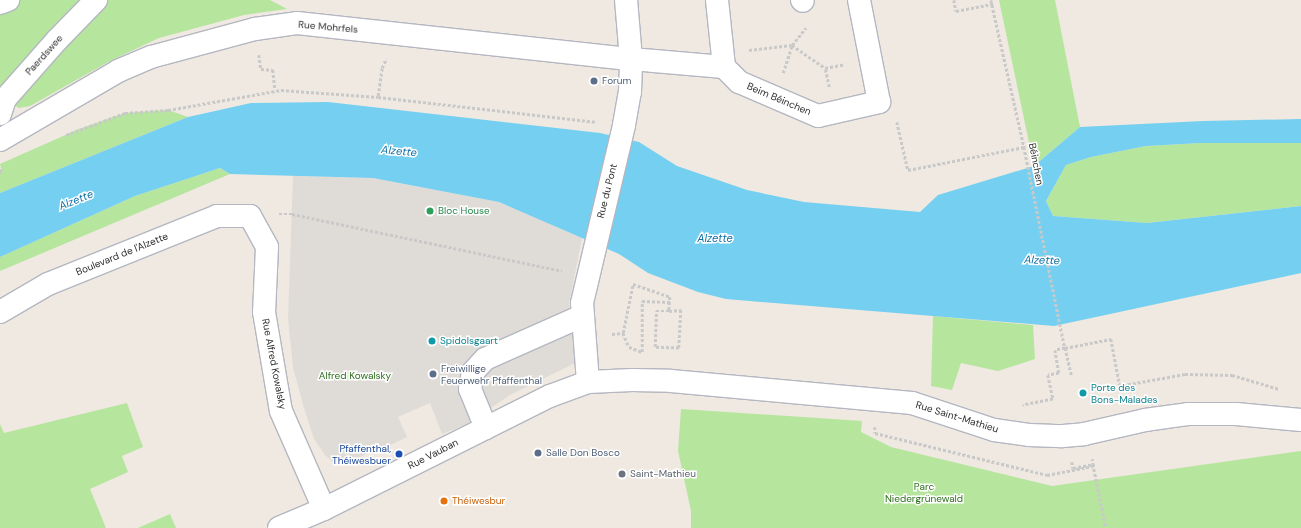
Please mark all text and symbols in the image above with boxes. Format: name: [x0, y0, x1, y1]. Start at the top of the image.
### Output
street label: Rue Mohrfels: [298, 18, 358, 36]
street label: Paerdswee: [23, 32, 65, 78]
place label: Forum: [602, 75, 631, 87]
marker: Forum: [589, 76, 599, 86]
street label: Beim Béinchen: [745, 80, 813, 118]
street label: Béinchen: [1026, 142, 1046, 186]
water label: Alzette: [381, 143, 417, 159]
street label: Rue du Pont: [594, 162, 620, 220]
water label: Alzette: [57, 187, 95, 213]
place label: Bloc House: [438, 205, 490, 217]
marker: Bloc House: [425, 206, 435, 216]
street label: Boulevard de l'Alzette: [74, 230, 170, 278]
water label: Alzette: [697, 231, 733, 245]
water label: Alzette: [1024, 253, 1060, 267]
street label: Rue Alfred Kowalsky: [259, 318, 289, 410]
place label: Spidolsgaart: [440, 335, 498, 347]
marker: Spidolsgaart: [427, 336, 437, 346]
place label: Freiwillige Feuerwehr Pfaffenthal: [441, 362, 542, 386]
marker: Freiwillige Feuerwehr Pfaffenthal: [428, 369, 438, 379]
park label: Alfred Kowalsky: [319, 370, 391, 382]
place label: Porte des Bons-Malades: [1091, 381, 1158, 404]
marker: Porte des Bons-Malades: [1078, 388, 1088, 398]
street label: Rue Saint-Mathieu: [914, 399, 1000, 435]
street label: Rue Vauban: [406, 436, 460, 472]
place label: Pfaffenthal, Théiwesbuer: [332, 442, 391, 466]
place label: Salle Don Bosco: [546, 447, 620, 459]
marker: Salle Don Bosco: [533, 448, 543, 458]
marker: Pfaffenthal, Théiwesbuer: [394, 449, 404, 459]
place label: Saint-Mathieu: [630, 468, 696, 480]
marker: Saint-Mathieu: [617, 469, 627, 479]
park label: Parc Niedergrünewald: [885, 480, 963, 504]
place label: Théiwesbur: [452, 495, 505, 507]
marker: Théiwesbur: [439, 496, 449, 506]

